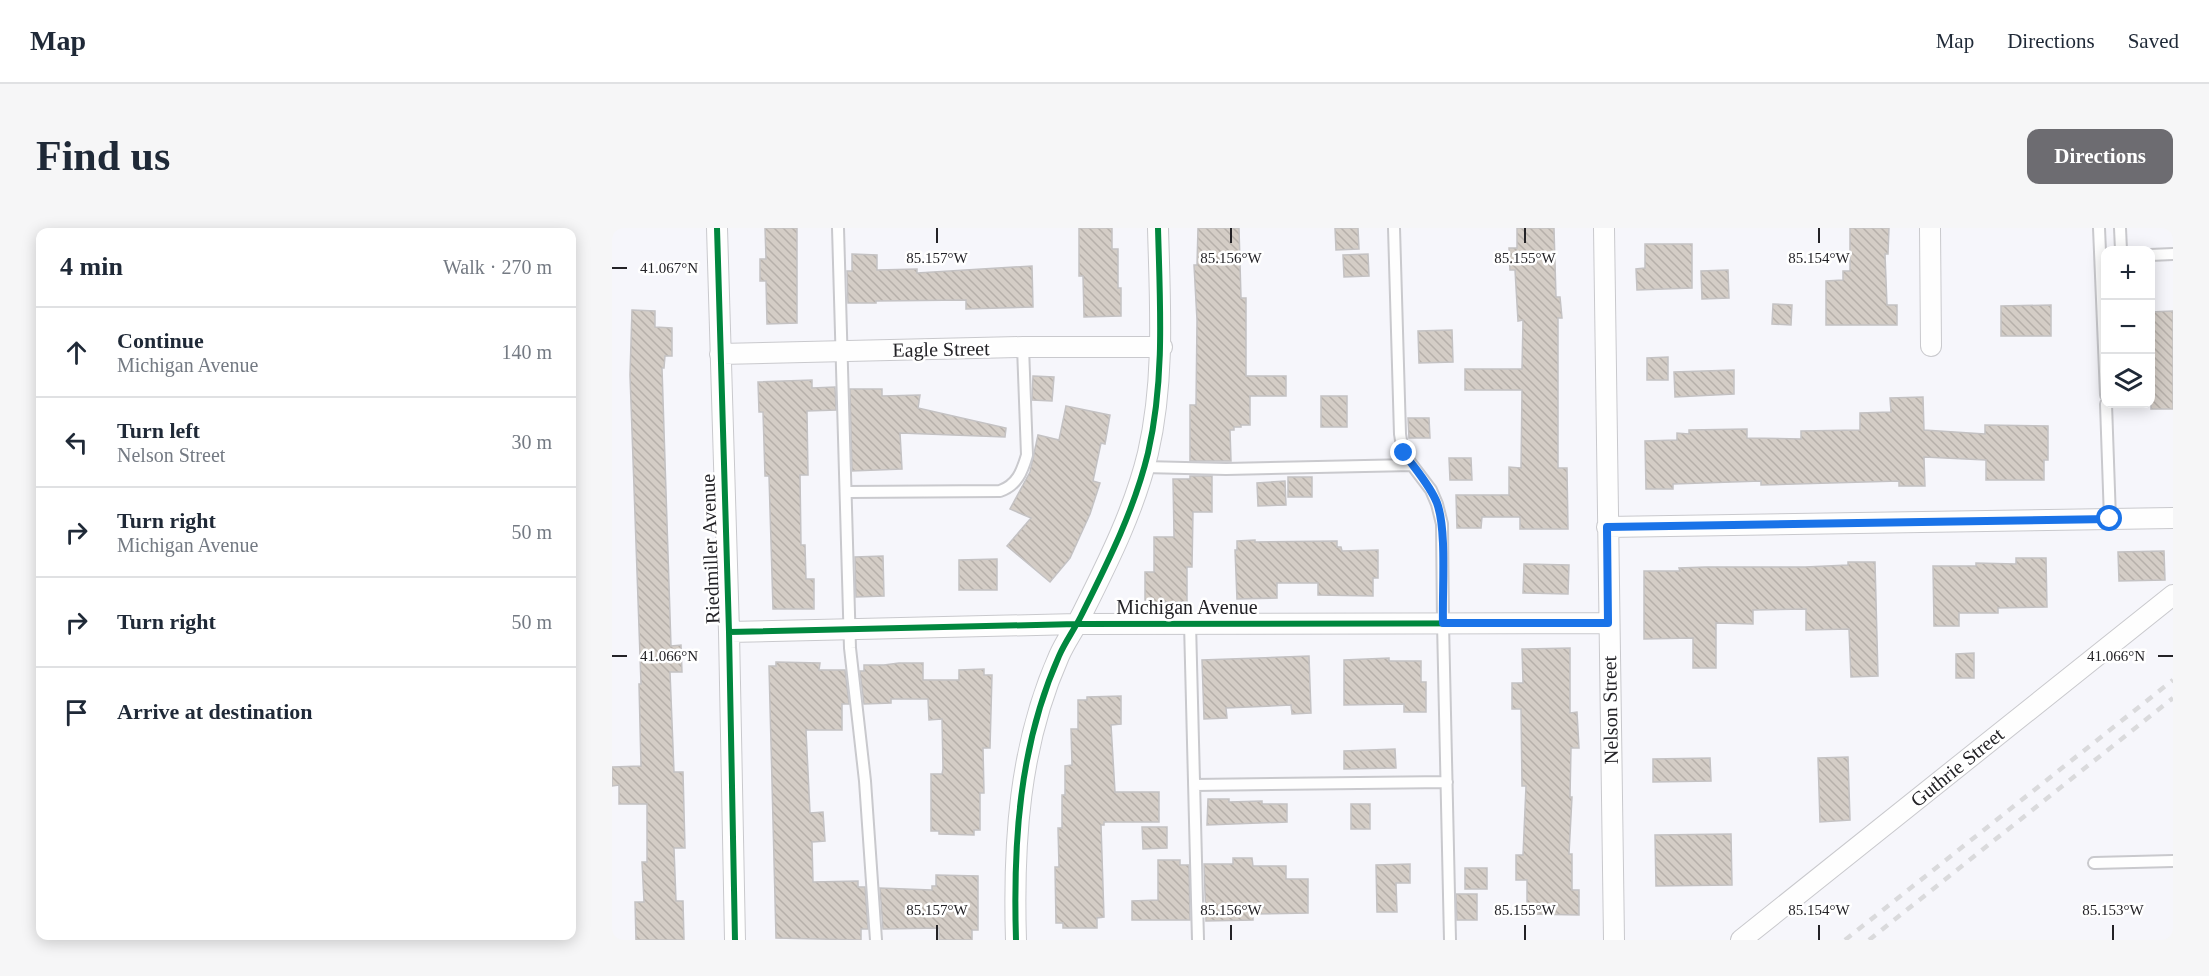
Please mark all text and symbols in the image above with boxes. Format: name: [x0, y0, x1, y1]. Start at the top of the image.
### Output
text: Map: [30, 25, 86, 56]
text: Map: [1936, 29, 1974, 53]
text: Directions: [2007, 29, 2095, 53]
text: Saved: [2128, 29, 2179, 53]
button: Directions: [2027, 129, 2173, 184]
text: Find us: [36, 133, 170, 179]
map controls: [2101, 246, 2155, 408]
button: +: [2101, 246, 2155, 300]
text: 85.157°W: [906, 250, 969, 266]
text: 85.156°W: [1200, 250, 1263, 266]
text: 85.155°W: [1494, 250, 1557, 266]
text: 85.154°W: [1788, 250, 1851, 266]
text: 4 min: [60, 252, 123, 281]
text: Walk · 270 m: [443, 256, 552, 278]
text: 41.067°N: [640, 260, 698, 276]
button: −: [2101, 300, 2155, 354]
text: Continue: [117, 328, 204, 353]
icon: ahead: [60, 336, 93, 369]
street label: Eagle Street: [892, 337, 990, 362]
text: 140 m: [501, 341, 552, 363]
text: Michigan Avenue: [117, 354, 258, 376]
button: layers: [2101, 354, 2155, 408]
text: Turn left: [117, 418, 200, 443]
icon: left: [60, 426, 93, 459]
text: 30 m: [511, 431, 552, 453]
route end: [1390, 439, 1416, 465]
text: Nelson Street: [117, 444, 225, 466]
street label: Riedmiller Avenue: [696, 473, 724, 624]
route start: [2096, 505, 2122, 531]
text: Turn right: [117, 508, 216, 533]
icon: right: [60, 516, 93, 549]
text: 50 m: [511, 521, 552, 543]
text: Michigan Avenue: [117, 534, 258, 556]
street label: Michigan Avenue: [1116, 596, 1258, 619]
icon: right: [60, 606, 93, 639]
text: Turn right: [117, 609, 216, 634]
text: 50 m: [511, 611, 552, 633]
text: 41.066°N: [640, 648, 698, 664]
text: 41.066°N: [2087, 648, 2145, 664]
street label: Nelson Street: [1598, 655, 1622, 764]
icon: arrive: [60, 696, 93, 729]
text: Arrive at destination: [117, 699, 313, 724]
street label: Guthrie Street: [1906, 723, 2008, 811]
text: 85.157°W: [906, 902, 969, 918]
text: 85.156°W: [1200, 902, 1263, 918]
text: 85.155°W: [1494, 902, 1557, 918]
text: 85.154°W: [1788, 902, 1851, 918]
text: 85.153°W: [2082, 902, 2145, 918]

